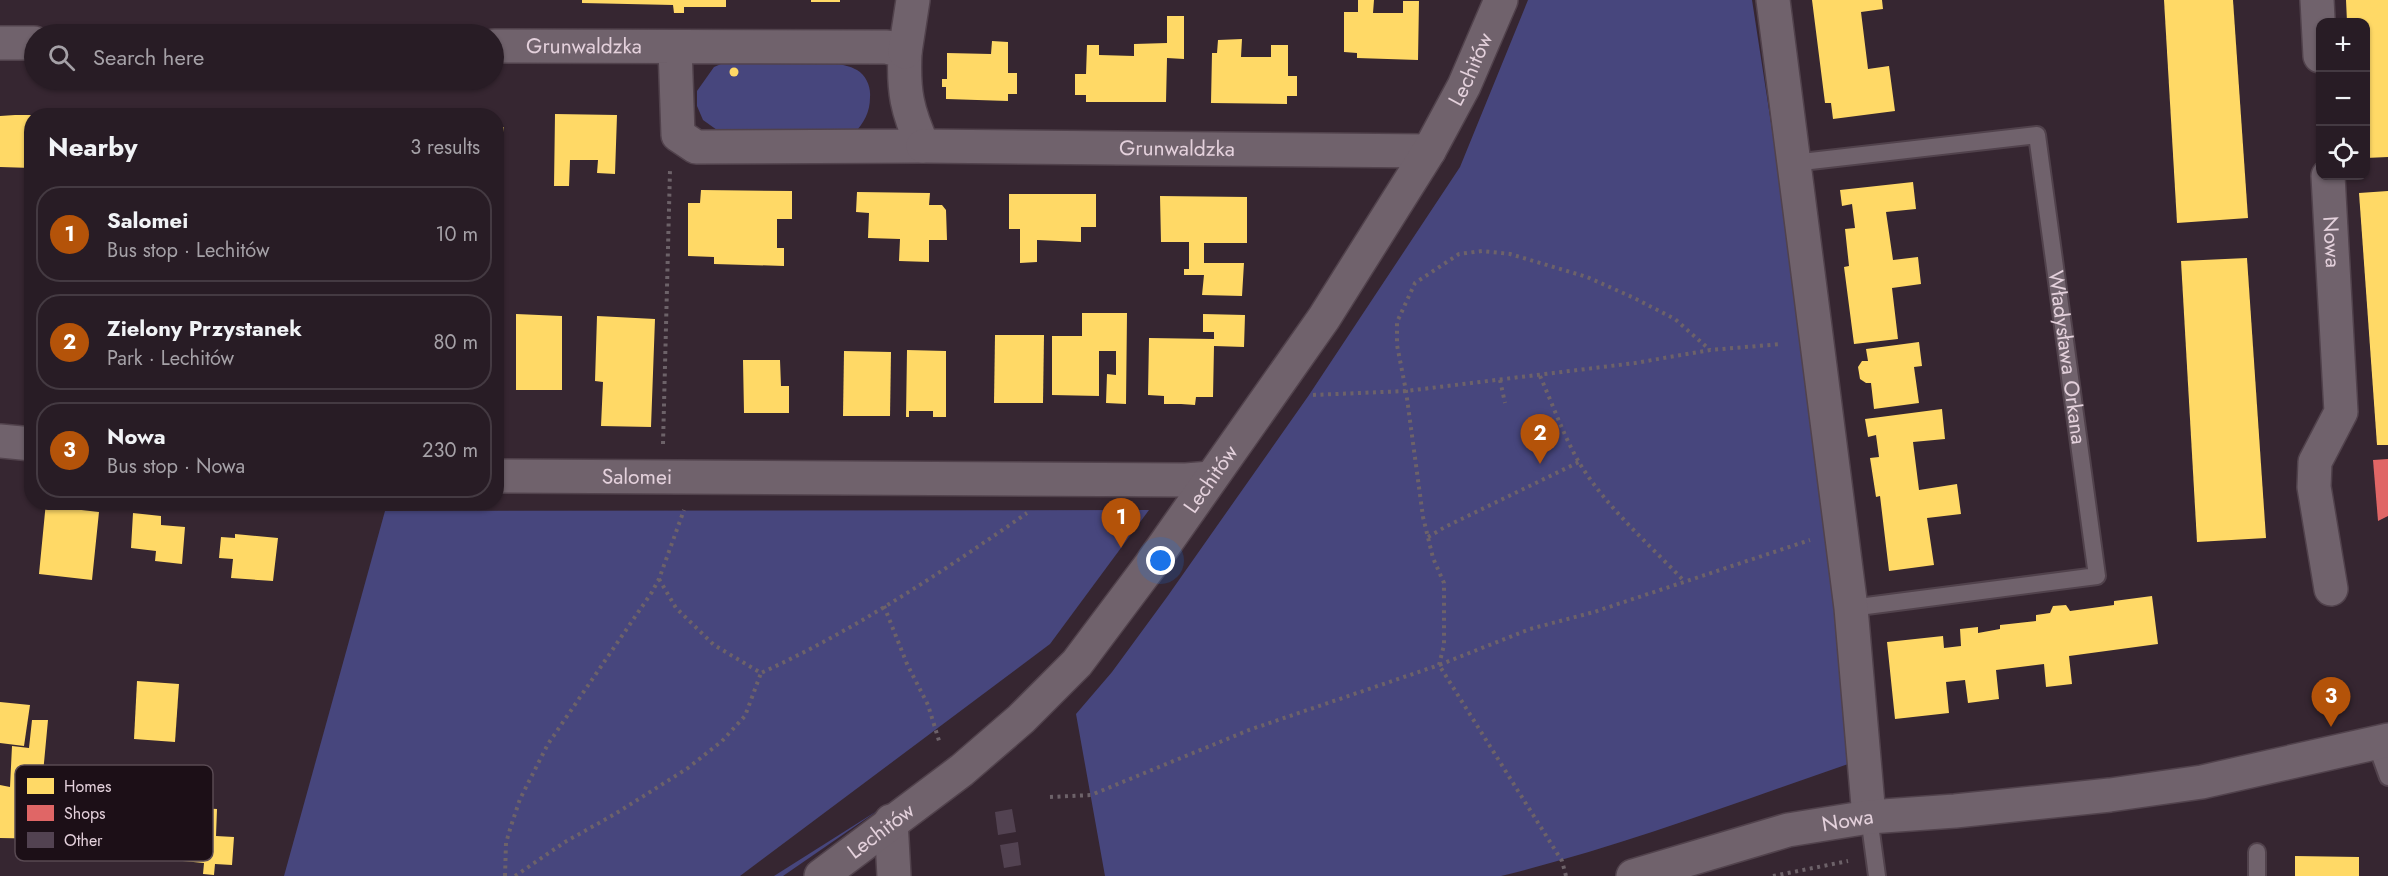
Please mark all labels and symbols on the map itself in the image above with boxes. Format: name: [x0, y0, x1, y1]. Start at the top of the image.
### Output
street label: Lechitów: [1441, 27, 1500, 111]
street label: Grunwaldzka: [526, 31, 642, 61]
street label: Grunwaldzka: [1119, 133, 1235, 164]
street label: Nowa: [2315, 215, 2348, 269]
street label: Władysława Orkana: [2041, 268, 2094, 446]
pin: 2: [1520, 414, 1560, 464]
street label: Lechitów: [1176, 438, 1246, 519]
street label: Salomei: [602, 462, 672, 492]
pin: 1: [1102, 498, 1140, 548]
your location: [1146, 546, 1175, 575]
pin: 3: [2312, 678, 2350, 727]
legend: [15, 765, 213, 861]
text: Homes: [64, 775, 111, 798]
street label: Lechitów: [841, 795, 921, 866]
text: Shops: [64, 802, 105, 825]
street label: Nowa: [1820, 802, 1876, 839]
text: Other: [64, 829, 103, 852]

